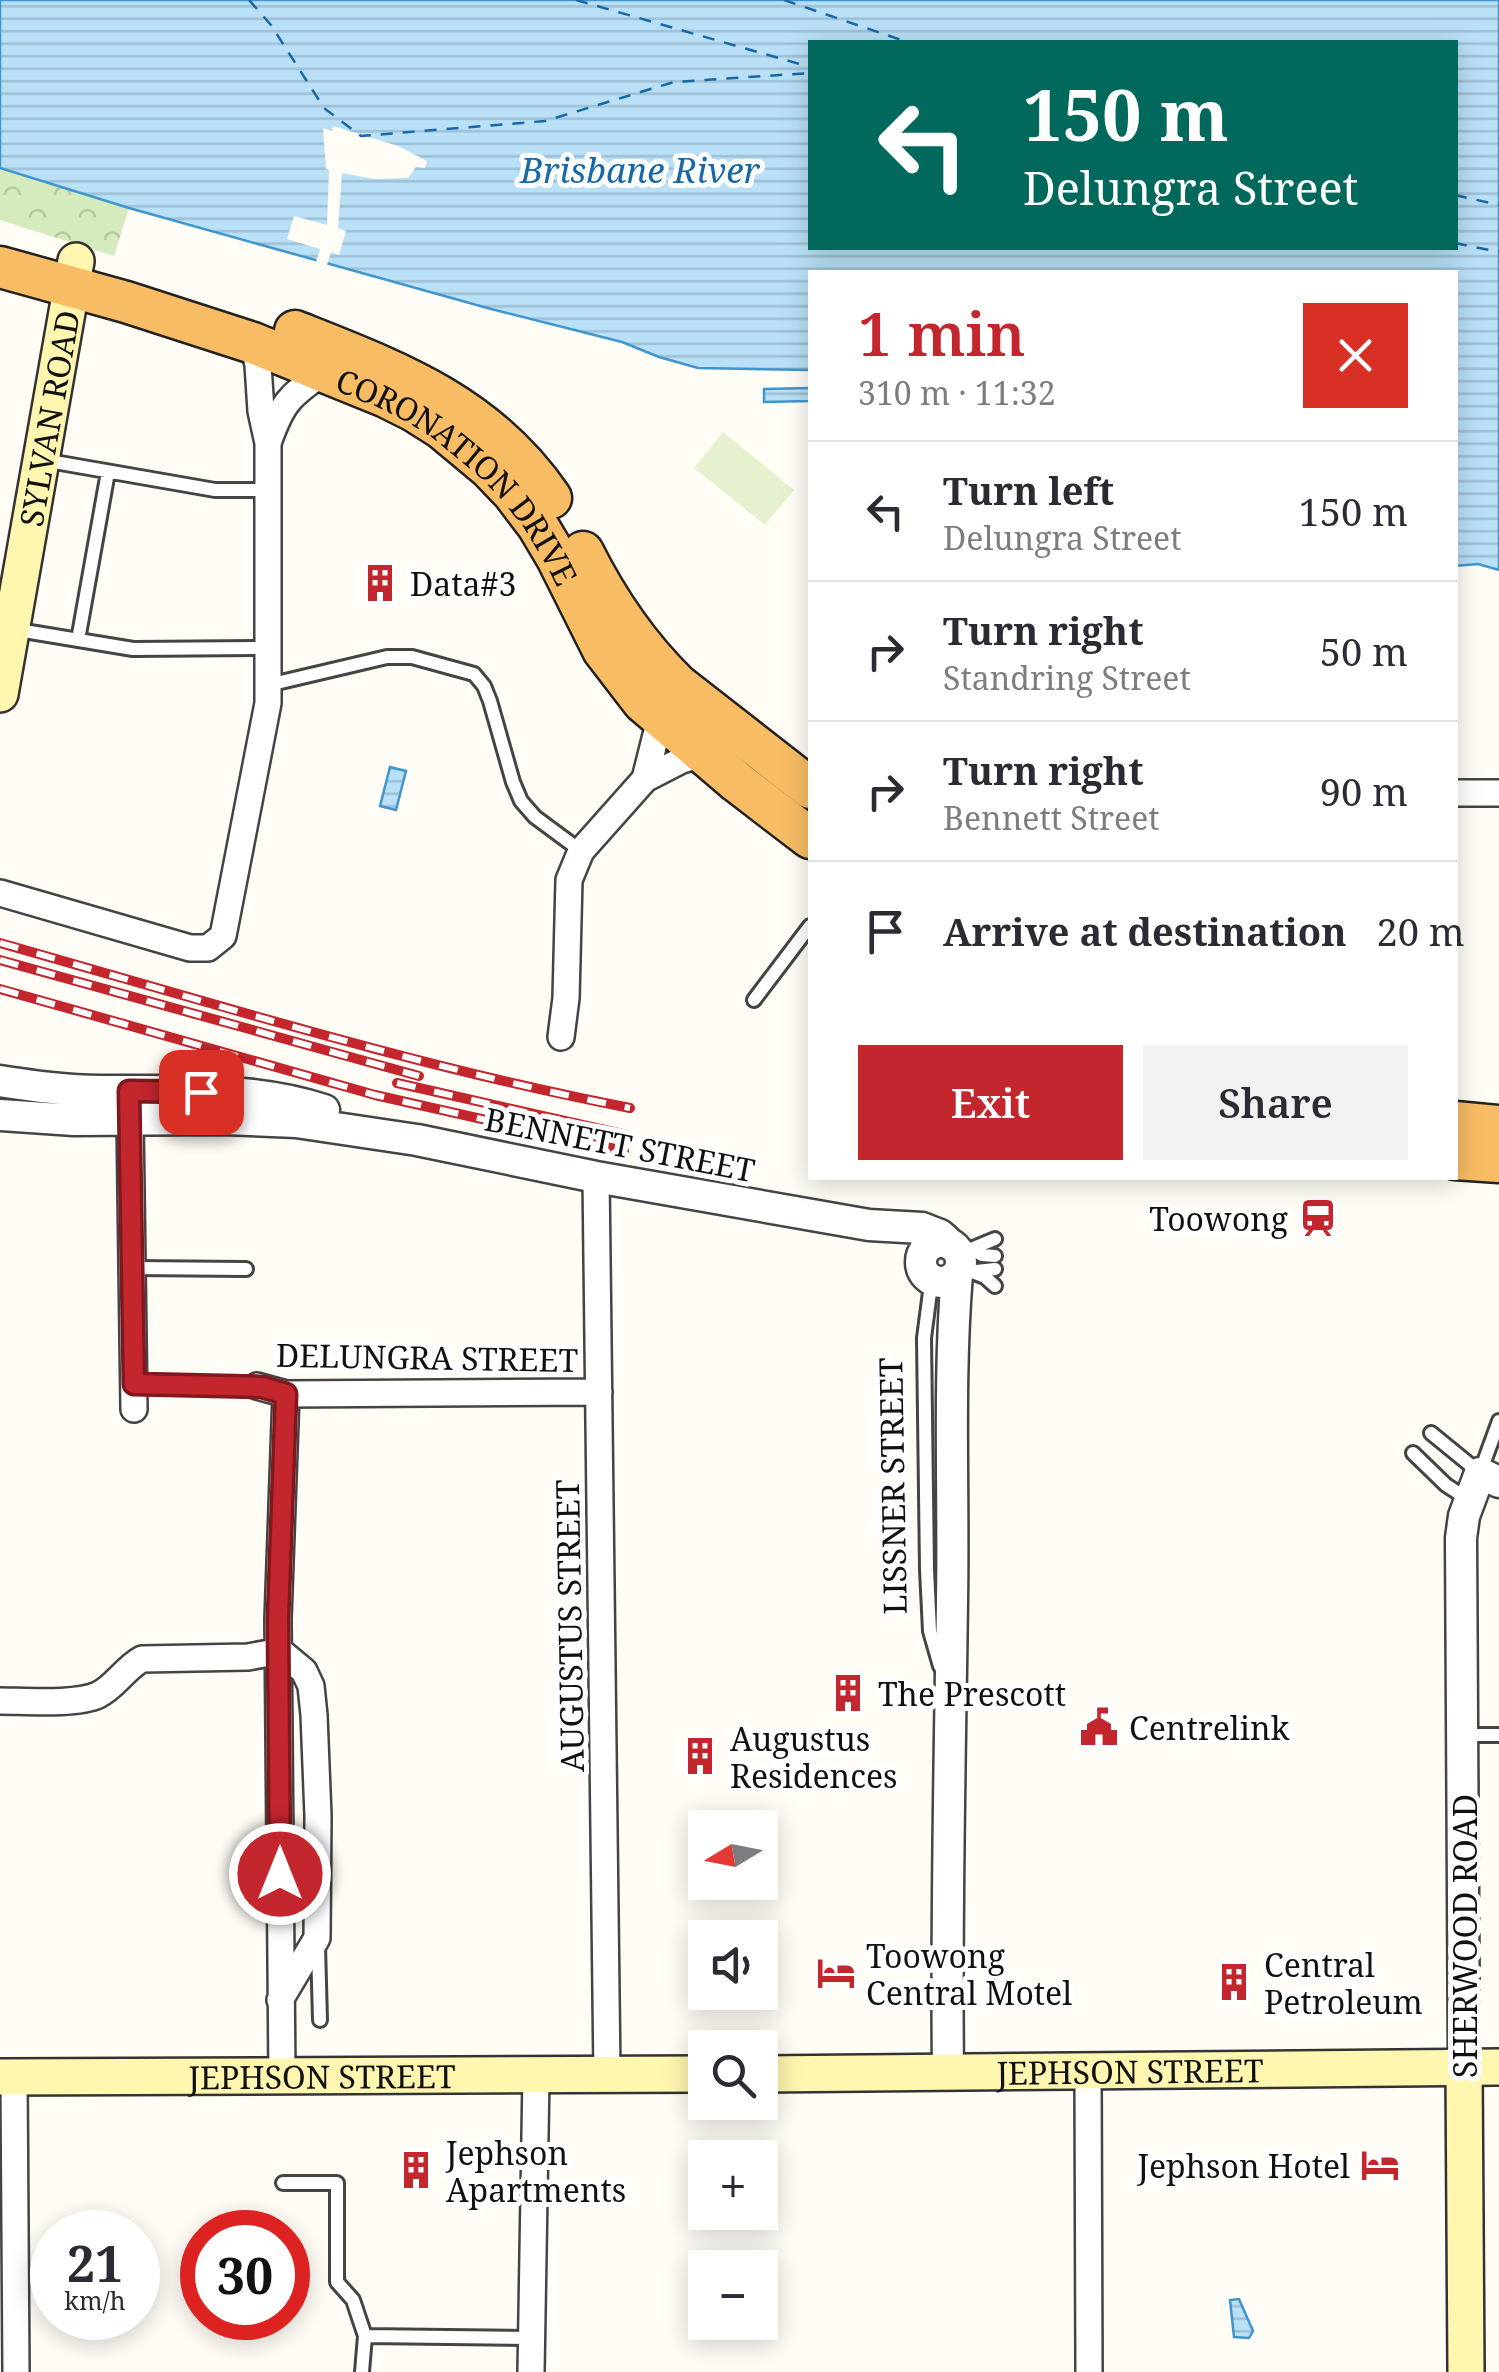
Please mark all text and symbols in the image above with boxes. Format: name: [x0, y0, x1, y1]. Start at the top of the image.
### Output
text: 150 m: [1023, 66, 1229, 162]
icon: left: [858, 80, 988, 210]
water label: Brisbane River: [519, 146, 760, 193]
text: Delungra Street: [1023, 157, 1358, 218]
text: 1 min: [858, 292, 1026, 374]
button: close: [1303, 303, 1408, 408]
street label: SYLVAN ROAD: [8, 307, 88, 530]
street label: CORONATION DRIVE: [330, 358, 588, 592]
text: 310 m · 11:32: [858, 371, 1056, 414]
text: Turn left: [943, 464, 1114, 516]
icon: left: [858, 484, 913, 539]
text: 150 m: [1298, 485, 1408, 537]
text: Delungra Street: [943, 516, 1182, 559]
building icon: Data#3: [359, 562, 401, 604]
place label: Data#3: [410, 562, 516, 605]
text: Turn right: [943, 604, 1144, 656]
icon: right: [858, 624, 913, 679]
text: 50 m: [1320, 625, 1408, 677]
text: Standring Street: [943, 656, 1191, 699]
text: Turn right: [943, 744, 1144, 796]
icon: right: [858, 764, 913, 819]
text: 90 m: [1320, 765, 1408, 817]
text: Bennett Street: [943, 796, 1160, 839]
icon: arrive: [858, 904, 913, 959]
text: Arrive at destination: [943, 905, 1347, 957]
text: 20 m: [1377, 905, 1465, 957]
button: Exit: [858, 1045, 1123, 1160]
button: Share: [1143, 1045, 1408, 1160]
pin: [159, 1050, 244, 1135]
icon: arrive: [174, 1065, 229, 1120]
street label: BENNETT STREET: [481, 1097, 759, 1191]
place label: Toowong: [1149, 1197, 1288, 1240]
station icon: Toowong: [1297, 1197, 1339, 1239]
street label: DELUNGRA STREET: [276, 1333, 578, 1381]
street label: LISSNER STREET: [868, 1357, 916, 1615]
street label: AUGUSTUS STREET: [545, 1479, 593, 1773]
building icon: The Prescott: [827, 1672, 869, 1714]
place label: The Prescott: [878, 1672, 1066, 1715]
public building icon: Centrelink: [1078, 1706, 1120, 1748]
place label: Centrelink: [1129, 1706, 1290, 1749]
place label: Augustus Residences: [730, 1717, 898, 1797]
building icon: Augustus Residences: [679, 1735, 721, 1777]
street label: SHERWOOD ROAD: [1443, 1794, 1486, 2078]
north arrow: [688, 1810, 778, 1900]
map controls: [688, 1810, 778, 2340]
position arrow: [228, 1822, 332, 1926]
button: sound: [688, 1920, 778, 2010]
place label: Toowong Central Motel: [866, 1934, 1072, 2014]
place label: Central Petroleum: [1264, 1943, 1423, 2023]
hotel icon: Toowong Central Motel: [815, 1952, 857, 1994]
building icon: Central Petroleum: [1213, 1961, 1255, 2003]
button: search: [688, 2030, 778, 2120]
street label: JEPHSON STREET: [995, 2048, 1264, 2093]
street label: JEPHSON STREET: [187, 2054, 456, 2098]
place label: Jephson Apartments: [445, 2131, 626, 2211]
button: +: [688, 2140, 778, 2230]
place label: Jephson Hotel: [1136, 2144, 1350, 2187]
hotel icon: Jephson Hotel: [1359, 2144, 1401, 2186]
building icon: Jephson Apartments: [395, 2149, 437, 2191]
speed limit sign: 30: [180, 2210, 310, 2340]
text: 21: [67, 2229, 123, 2297]
button: −: [688, 2250, 778, 2340]
text: km/h: [64, 2283, 126, 2317]

